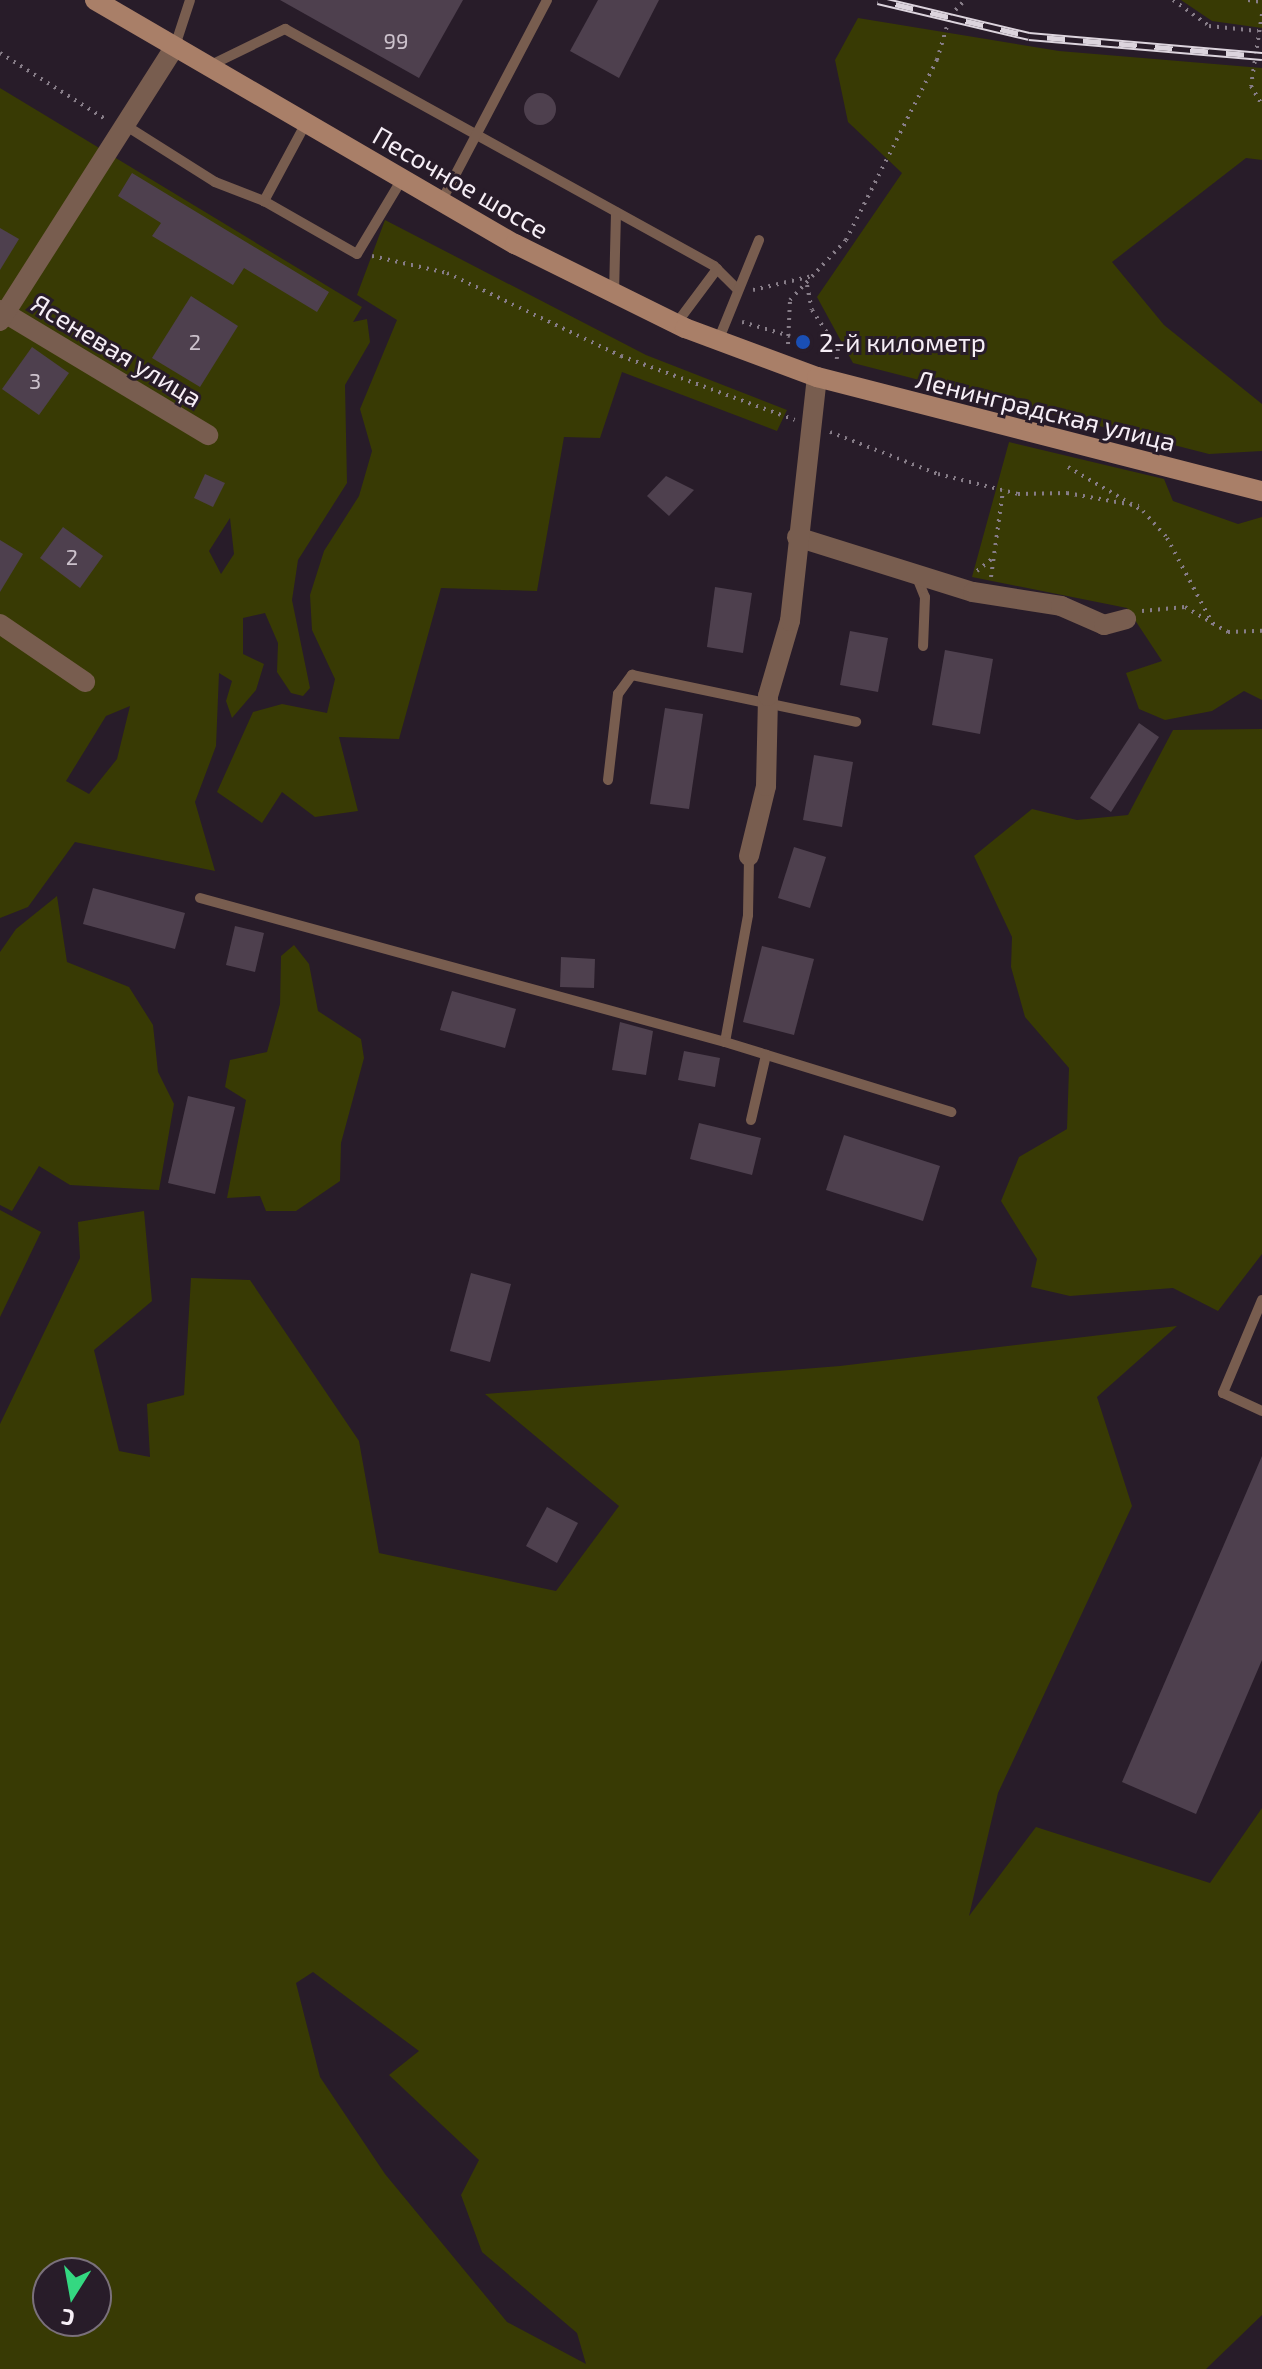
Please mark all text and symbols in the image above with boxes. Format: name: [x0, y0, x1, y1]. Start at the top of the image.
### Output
house number: 99: [383, 28, 409, 54]
street label: Песочное шоссе: [368, 119, 554, 245]
street label: Ясеневая улица: [26, 287, 208, 413]
place label: 2-й километр: [819, 326, 986, 358]
house number: 2: [189, 329, 201, 355]
marker: 2-й километр: [794, 333, 812, 351]
street label: Ленинградская улица: [913, 363, 1179, 457]
house number: 3: [29, 368, 41, 394]
house number: 2: [66, 544, 78, 570]
north arrow: [32, 2257, 112, 2337]
text: С: [59, 2305, 77, 2333]

